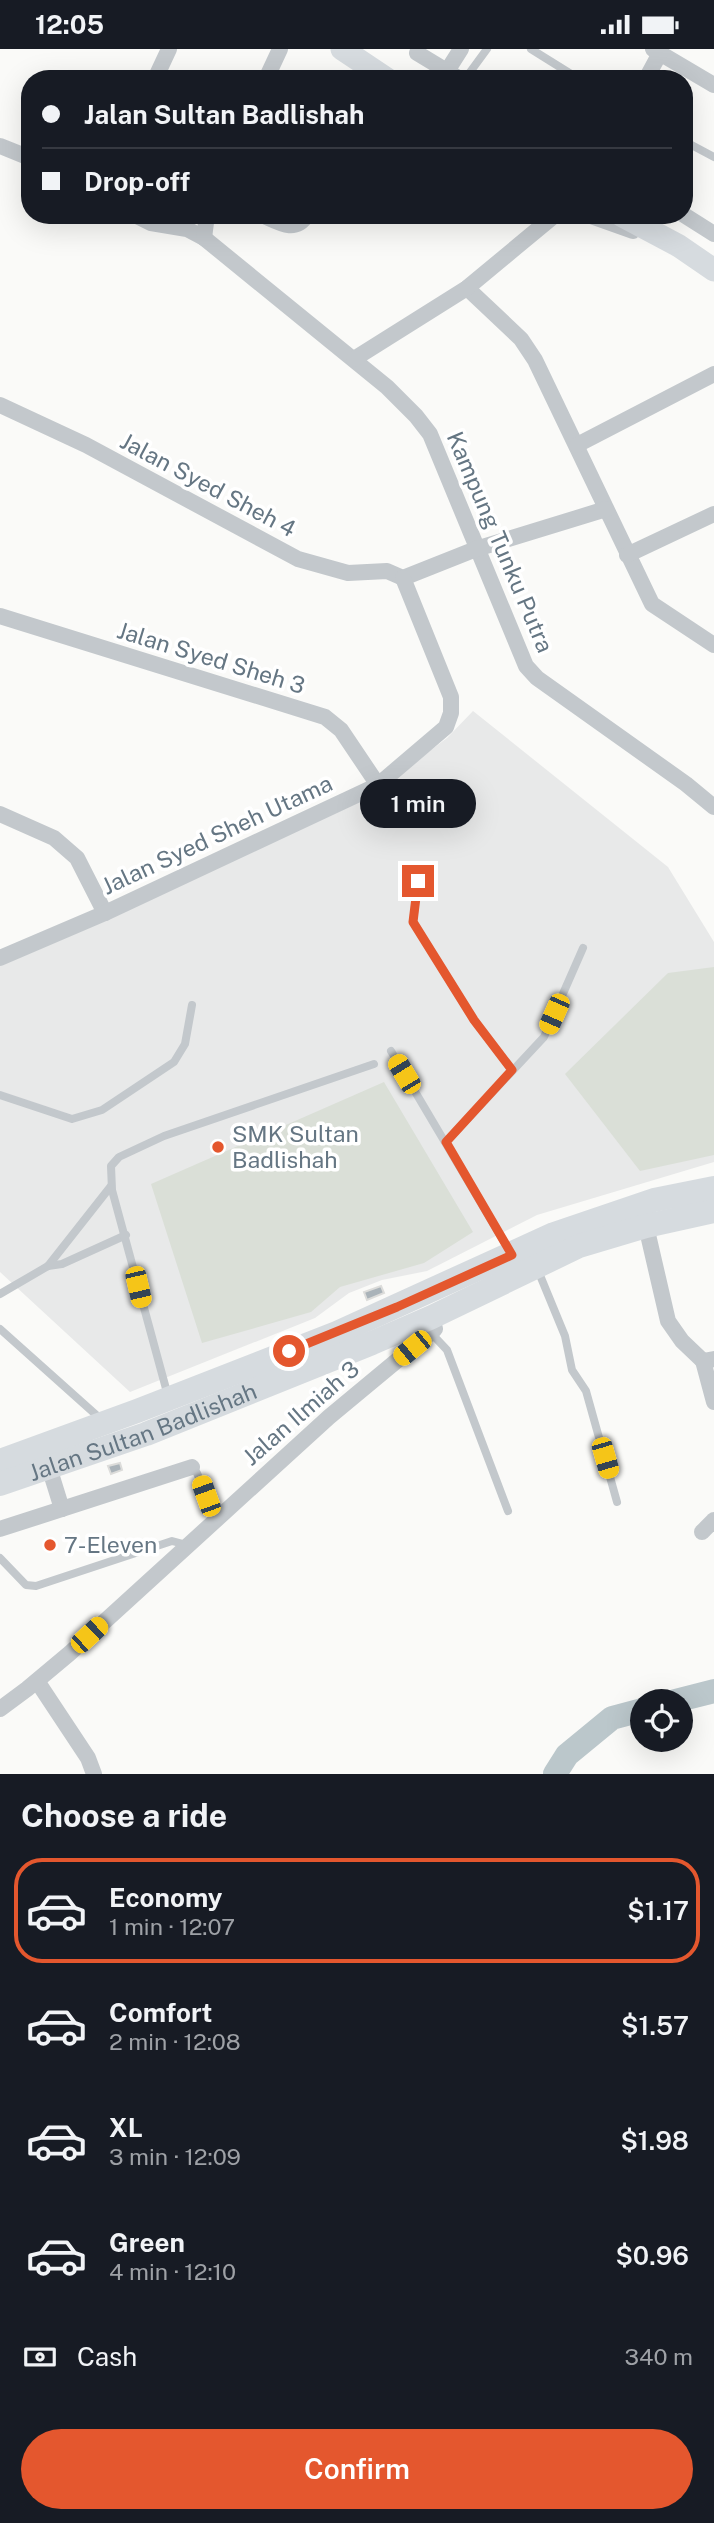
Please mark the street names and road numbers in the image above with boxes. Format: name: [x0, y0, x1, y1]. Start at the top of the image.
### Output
street label: Jalan Syed Sheh 4: [116, 427, 301, 542]
street label: Kampung Tunku Putra: [442, 427, 559, 656]
street label: Jalan Syed Sheh 3: [114, 616, 308, 699]
street label: Jalan Syed Sheh Utama: [97, 769, 336, 900]
street label: Jalan Ilmiah 3: [237, 1355, 364, 1470]
street label: Jalan Sultan Badlishah: [25, 1377, 261, 1486]

